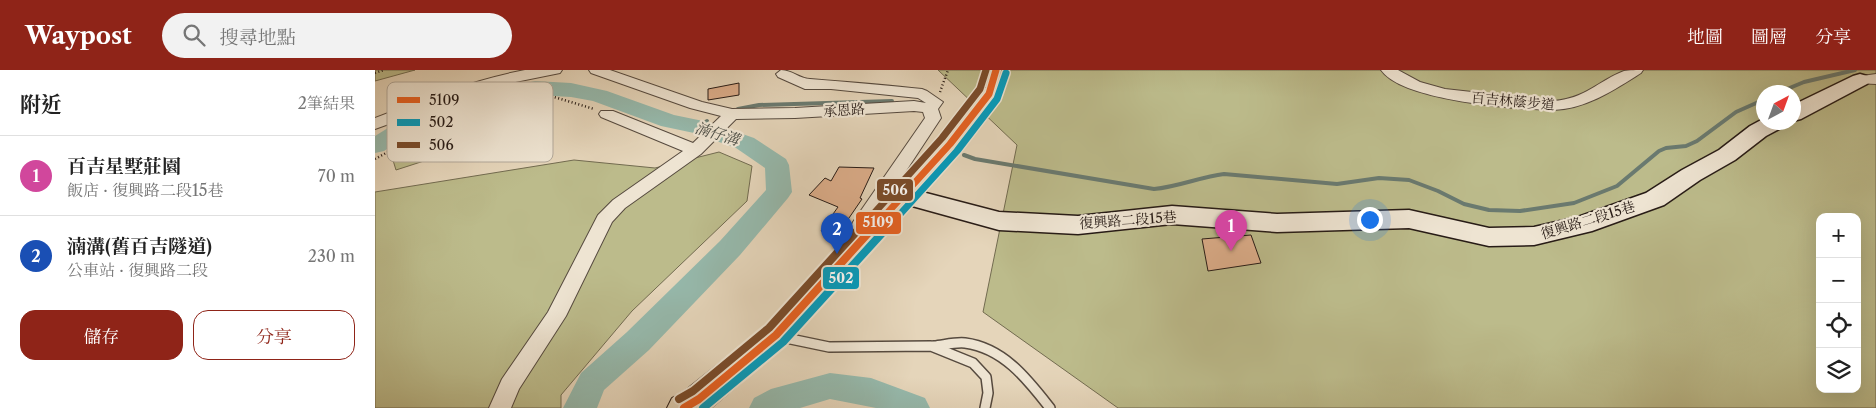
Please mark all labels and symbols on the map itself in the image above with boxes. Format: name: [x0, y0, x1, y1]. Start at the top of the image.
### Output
legend: [387, 82, 553, 162]
north arrow: [1756, 85, 1801, 130]
street label: 百吉林蔭步道: [1470, 88, 1556, 114]
text: 5109: [429, 91, 460, 109]
street label: 承恩路: [822, 100, 866, 120]
text: 502: [429, 113, 454, 131]
water label: 湳仔溝: [693, 118, 743, 150]
text: 506: [429, 136, 454, 154]
line badge: 506: [876, 178, 914, 202]
text: 506: [882, 181, 908, 199]
street label: 復興路二段15巷: [1539, 197, 1637, 243]
your location: [1357, 207, 1383, 233]
street label: 復興路二段15巷: [1079, 208, 1177, 232]
pin: 1: [1215, 210, 1247, 251]
line badge: 5109: [855, 211, 902, 235]
pin: 2: [821, 213, 853, 254]
text: 5109: [862, 213, 894, 231]
line badge: 502: [822, 266, 860, 290]
text: 502: [829, 269, 853, 287]

